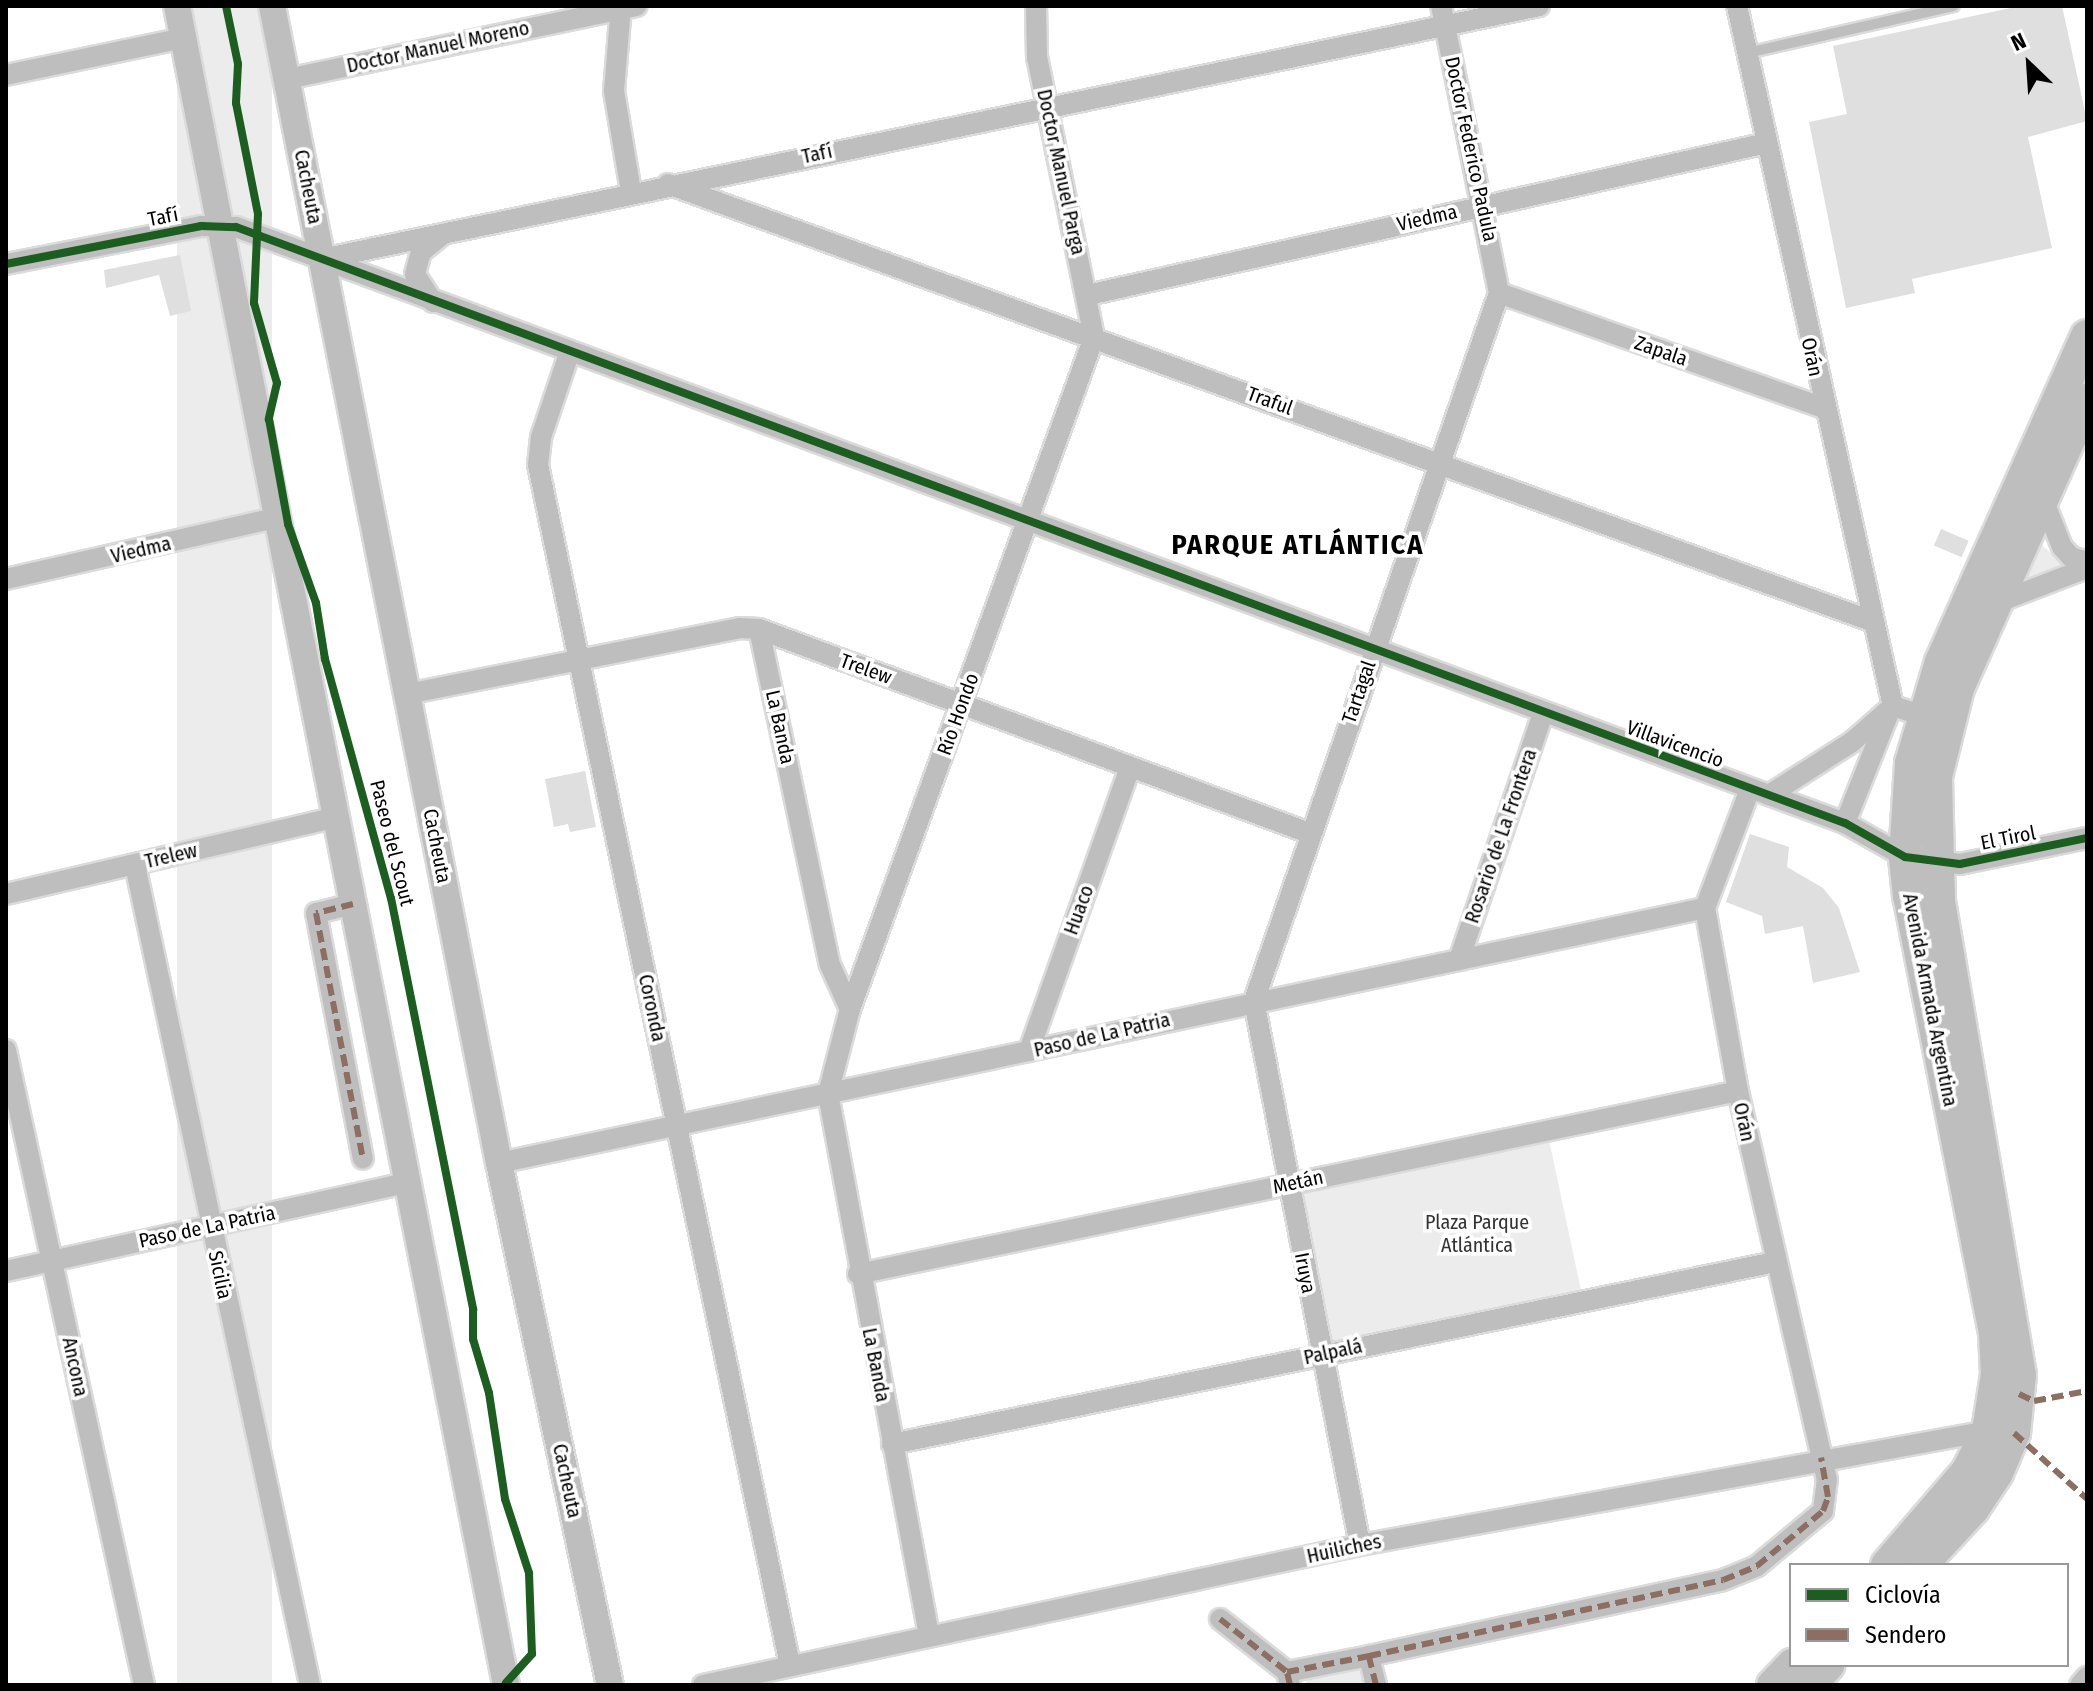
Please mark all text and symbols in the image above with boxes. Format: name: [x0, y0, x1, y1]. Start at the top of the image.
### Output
street label: Doctor Manuel Moreno: [344, 16, 532, 78]
north arrow: [1989, 24, 2069, 104]
text: N: [2007, 27, 2030, 57]
street label: Doctor Federico Padula: [1440, 54, 1502, 244]
street label: Doctor Manuel Parga: [1032, 87, 1090, 257]
street label: Tafí: [800, 139, 834, 169]
street label: Cacheuta: [289, 148, 327, 226]
street label: Viedma: [1395, 199, 1459, 237]
street label: Tafí: [146, 202, 180, 232]
street label: Zapala: [1632, 331, 1690, 371]
street label: Orán: [1796, 335, 1828, 379]
street label: Traful: [1244, 382, 1296, 420]
district label: PARQUE ATLÁNTICA: [1172, 528, 1424, 562]
street label: Viedma: [109, 531, 173, 569]
street label: Trelew: [837, 649, 895, 689]
street label: Tartagal: [1337, 657, 1381, 727]
street label: Río Hondo: [932, 670, 984, 758]
street label: La Banda: [760, 688, 800, 766]
street label: Villavicencio: [1623, 715, 1727, 773]
street label: Rosario de La Frontera: [1460, 746, 1542, 926]
street label: Paseo del Scout: [365, 778, 419, 908]
street label: Cacheuta: [418, 807, 456, 885]
street label: El Tirol: [1978, 821, 2038, 855]
street label: Trelew: [142, 838, 200, 874]
street label: Huaco: [1059, 882, 1099, 938]
street label: Avenida Armada Argentina: [1898, 891, 1962, 1109]
street label: Coronda: [633, 972, 671, 1044]
street label: Paso de La Patria: [1032, 1008, 1172, 1062]
street label: Orán: [1728, 1100, 1760, 1144]
street label: Metán: [1271, 1165, 1325, 1199]
street label: Paso de La Patria: [137, 1201, 277, 1253]
park label: Plaza Parque Atlántica: [1425, 1210, 1529, 1257]
street label: Sicilia: [203, 1249, 237, 1301]
street label: Iruya: [1289, 1251, 1321, 1295]
street label: La Banda: [857, 1326, 895, 1404]
street label: Palpalá: [1301, 1334, 1365, 1370]
street label: Ancona: [57, 1335, 93, 1399]
street label: Cacheuta: [547, 1442, 587, 1520]
street label: Huiliches: [1305, 1529, 1383, 1569]
legend: [1789, 1563, 2069, 1667]
text: Ciclovía: [1865, 1581, 1941, 1609]
text: Sendero: [1865, 1621, 1946, 1649]

